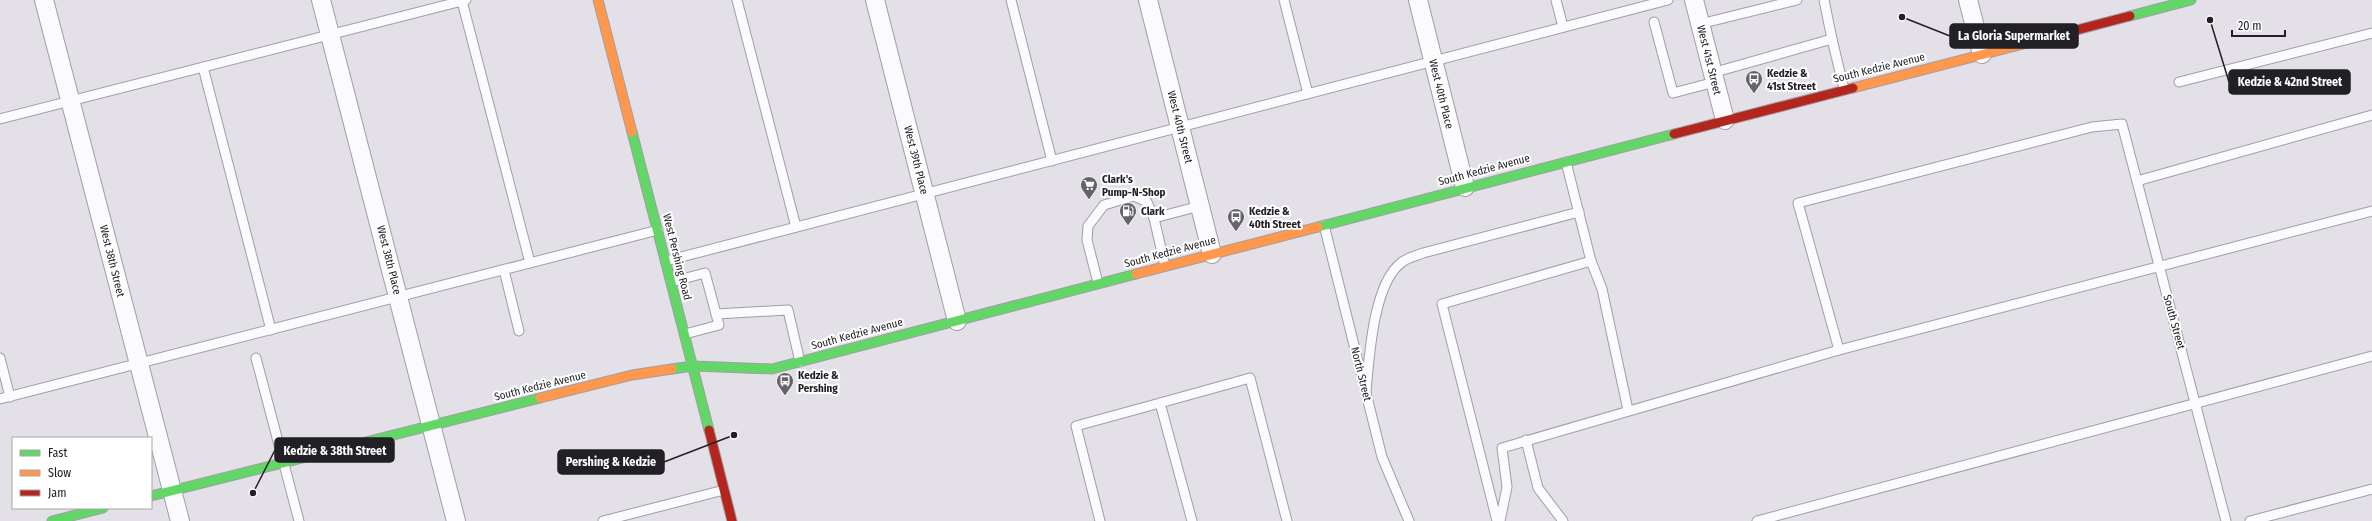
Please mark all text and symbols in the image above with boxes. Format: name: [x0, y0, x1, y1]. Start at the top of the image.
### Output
scale bar: [2232, 12, 2285, 38]
text: 20 m: [2238, 19, 2262, 33]
street label: West 41st Street: [1694, 24, 1724, 97]
callout: La Gloria Supermarket: [1950, 24, 2078, 48]
text: La Gloria Supermarket: [1958, 29, 2071, 43]
street label: South Kedzie Avenue: [1832, 50, 1926, 86]
street label: West 40th Place: [1426, 58, 1456, 130]
place label: Kedzie & 41st Street: [1767, 67, 1816, 93]
bus stop icon: Kedzie & 41st Street: [1744, 69, 1764, 94]
callout: Kedzie & 42nd Street: [2229, 70, 2350, 94]
text: Kedzie & 42nd Street: [2238, 75, 2343, 89]
street label: West 40th Street: [1165, 89, 1195, 165]
street label: West 39th Place: [901, 124, 931, 196]
street label: South Kedzie Avenue: [1437, 152, 1531, 188]
place label: Clark's Pump-N-Shop: [1102, 173, 1166, 199]
supermarket icon: Clark's Pump-N-Shop: [1079, 175, 1099, 200]
fuel station icon: Clark: [1118, 201, 1138, 226]
place label: Clark: [1141, 205, 1165, 218]
place label: Kedzie & 40th Street: [1249, 205, 1301, 231]
bus stop icon: Kedzie & 40th Street: [1226, 207, 1246, 232]
street label: West Pershing Road: [660, 212, 694, 302]
street label: West 38th Street: [97, 224, 127, 299]
street label: West 38th Place: [374, 224, 404, 296]
street label: South Kedzie Avenue: [1123, 234, 1217, 270]
street label: South Street: [2160, 293, 2188, 351]
street label: South Kedzie Avenue: [810, 316, 904, 352]
street label: North Street: [1348, 346, 1374, 403]
street label: South Kedzie Avenue: [493, 368, 587, 404]
place label: Kedzie & Pershing: [798, 369, 839, 395]
bus stop icon: Kedzie & Pershing: [775, 371, 795, 396]
legend: [12, 437, 152, 509]
callout: Kedzie & 38th Street: [275, 438, 394, 462]
text: Kedzie & 38th Street: [284, 444, 387, 458]
text: Fast: [48, 446, 67, 460]
callout: Pershing & Kedzie: [558, 450, 664, 474]
text: Pershing & Kedzie: [566, 455, 656, 469]
text: Slow: [48, 466, 71, 480]
text: Jam: [48, 486, 66, 500]

